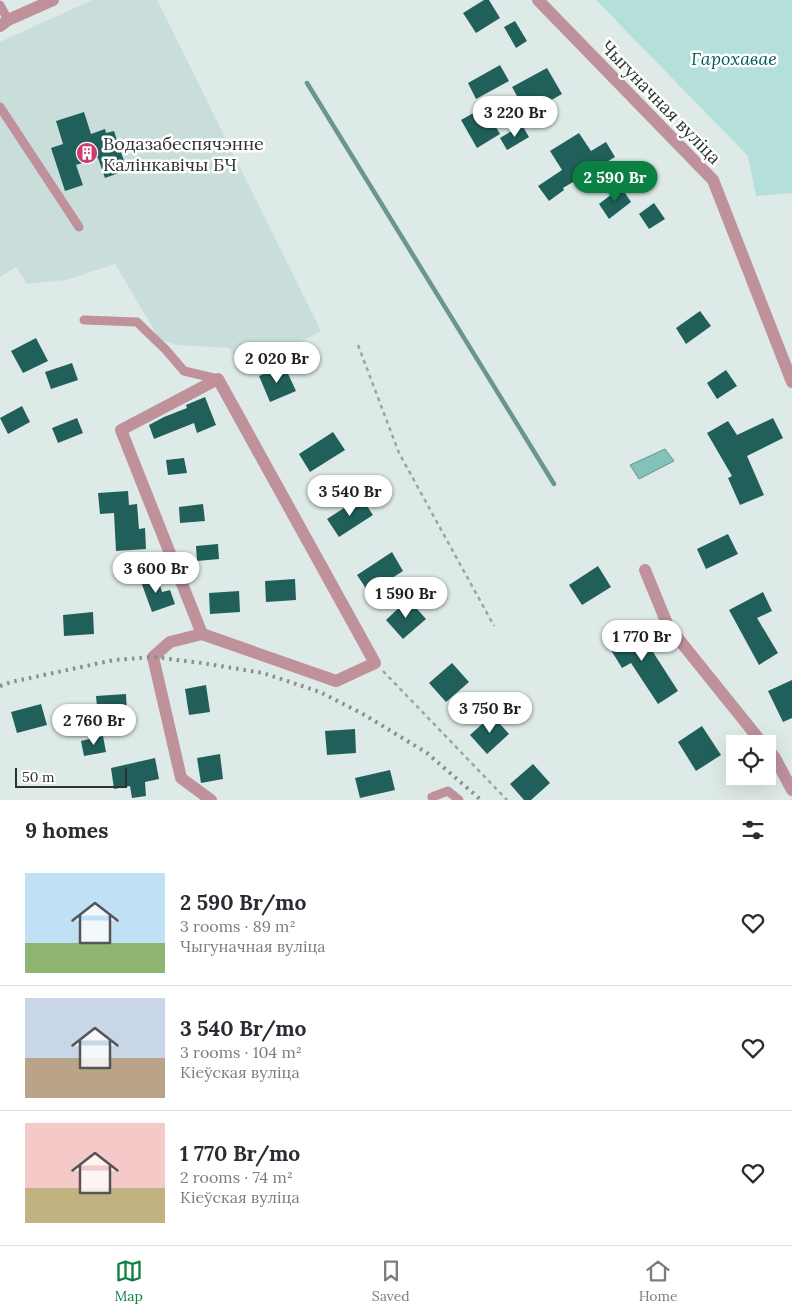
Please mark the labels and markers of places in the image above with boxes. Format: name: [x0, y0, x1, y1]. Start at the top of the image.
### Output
pin: 3 220 Br: [463, 96, 567, 138]
place label: Водазабеспячэнне Калінкавічы БЧ: [103, 132, 264, 176]
building icon: Водазабеспячэнне Калінкавічы БЧ: [75, 141, 99, 165]
pin: 2 590 Br: [563, 160, 667, 203]
pin: 2 020 Br: [225, 342, 329, 384]
pin: 3 540 Br: [298, 474, 402, 517]
pin: 3 600 Br: [104, 552, 208, 594]
pin: 1 590 Br: [354, 576, 458, 619]
pin: 1 770 Br: [590, 620, 694, 662]
pin: 3 750 Br: [438, 692, 542, 734]
pin: 2 760 Br: [42, 704, 146, 746]

